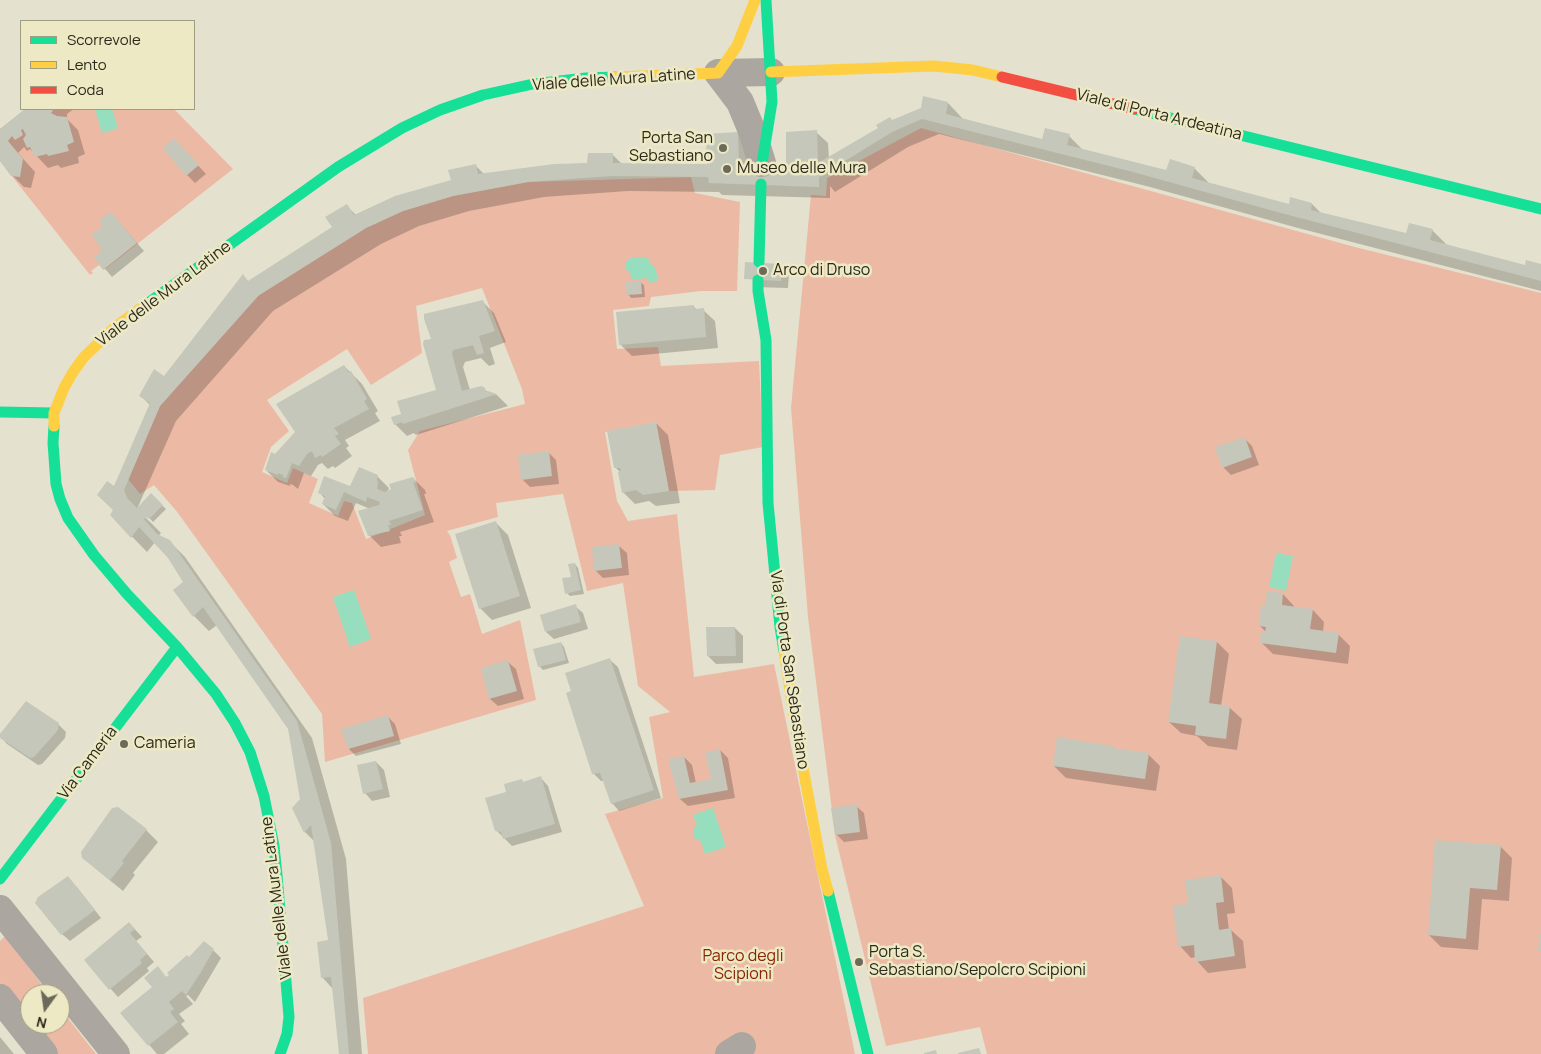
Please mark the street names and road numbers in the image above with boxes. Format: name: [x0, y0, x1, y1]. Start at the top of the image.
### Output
street label: Viale delle Mura Latine: [532, 65, 696, 95]
street label: Viale di Porta Ardeatina: [1074, 85, 1244, 145]
street label: Viale delle Mura Latine: [93, 237, 235, 351]
street label: Via di Porta San Sebastiano: [766, 569, 812, 771]
street label: Via Cameria: [54, 723, 122, 803]
street label: Viale delle Mura Latine: [258, 816, 296, 980]

